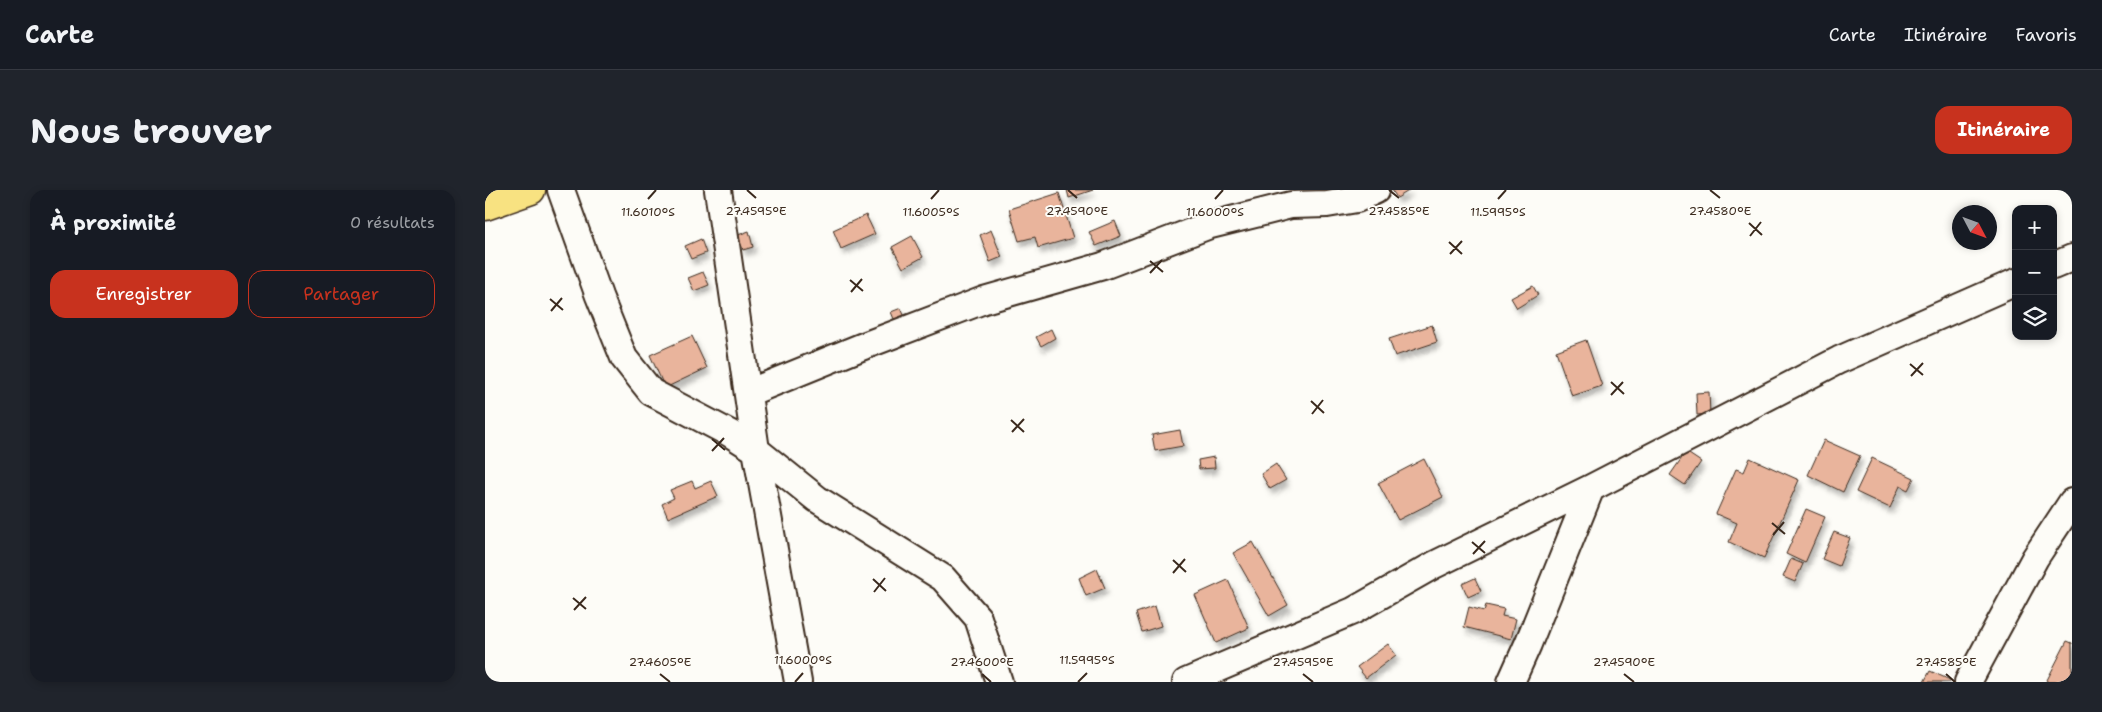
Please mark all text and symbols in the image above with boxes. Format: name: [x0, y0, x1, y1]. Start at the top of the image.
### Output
text: Carte: [25, 19, 94, 51]
text: Carte: [1829, 23, 1876, 47]
text: Itinéraire: [1904, 23, 1988, 47]
text: Favoris: [2016, 23, 2077, 47]
button: Itinéraire: [1935, 106, 2072, 154]
text: Nous trouver: [30, 107, 272, 154]
text: 27.4595°E: [725, 203, 787, 219]
text: 27.4590°E: [1046, 203, 1108, 219]
text: 27.4585°E: [1368, 203, 1430, 219]
text: 27.4580°E: [1689, 203, 1751, 219]
text: 11.6010°S: [621, 204, 675, 220]
text: 11.6005°S: [903, 204, 960, 220]
text: 11.6000°S: [1186, 204, 1244, 220]
text: 11.5995°S: [1470, 204, 1526, 220]
north arrow: [1952, 205, 1997, 250]
map controls: [2012, 205, 2057, 340]
button: +: [2012, 205, 2057, 250]
text: À proximité: [50, 209, 176, 237]
text: 0 résultats: [350, 212, 435, 233]
button: −: [2012, 250, 2057, 295]
button: Enregistrer: [50, 270, 238, 318]
button: Partager: [248, 270, 435, 318]
button: layers: [2012, 295, 2057, 340]
text: 11.6000°S: [774, 652, 832, 668]
text: 11.5995°S: [1059, 652, 1115, 668]
text: 27.4605°E: [629, 654, 691, 670]
text: 27.4600°E: [950, 654, 1014, 670]
text: 27.4595°E: [1272, 654, 1334, 670]
text: 27.4590°E: [1593, 654, 1655, 670]
text: 27.4585°E: [1915, 654, 1977, 670]

